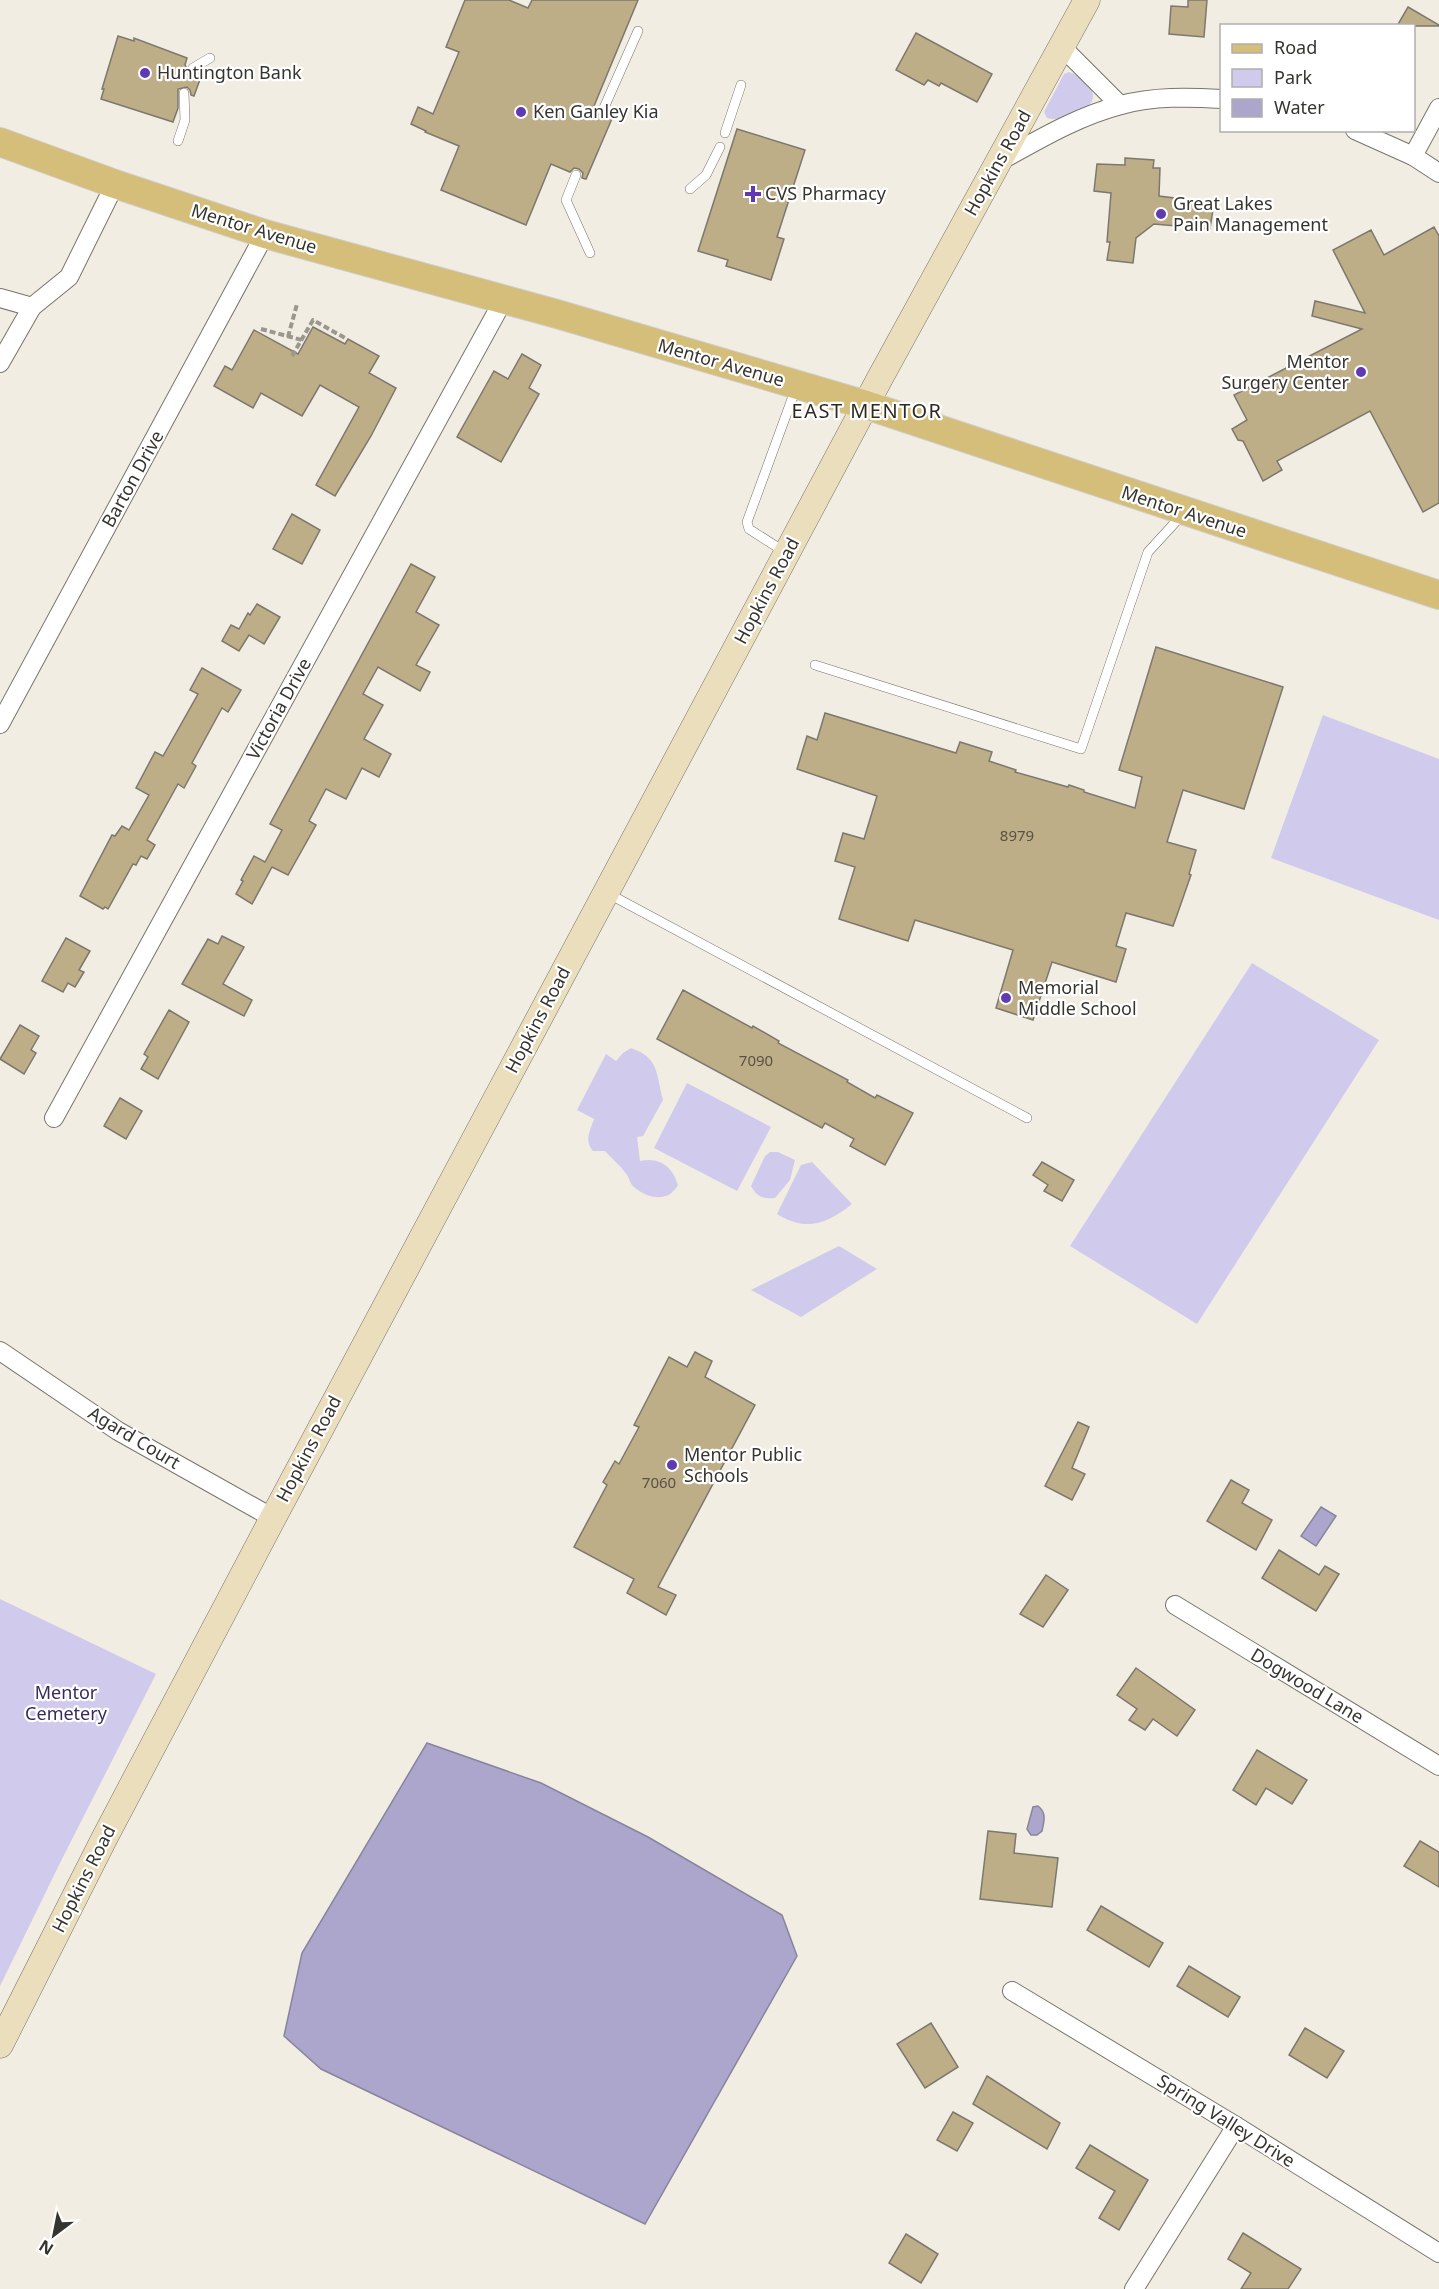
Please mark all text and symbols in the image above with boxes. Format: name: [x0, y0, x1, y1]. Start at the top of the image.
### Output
legend: [1220, 24, 1415, 132]
text: Road: [1274, 35, 1317, 59]
place label: Huntington Bank: [157, 60, 302, 84]
text: Park: [1274, 65, 1312, 89]
marker: Huntington Bank: [138, 66, 152, 80]
text: Water: [1274, 95, 1325, 119]
place label: Ken Ganley Kia: [533, 99, 659, 123]
marker: Ken Ganley Kia: [514, 105, 528, 119]
street label: Hopkins Road: [958, 105, 1036, 220]
place label: CVS Pharmacy: [765, 181, 887, 205]
marker: CVS Pharmacy: [746, 187, 760, 201]
place label: Great Lakes Pain Management: [1173, 191, 1328, 236]
street label: Mentor Avenue: [188, 198, 320, 259]
marker: Great Lakes Pain Management: [1154, 207, 1168, 221]
street label: Mentor Avenue: [655, 333, 787, 392]
place label: Mentor Surgery Center: [1221, 349, 1350, 394]
marker: Mentor Surgery Center: [1354, 365, 1368, 379]
district label: EAST MENTOR: [792, 397, 942, 424]
street label: Barton Drive: [96, 426, 169, 531]
street label: Mentor Avenue: [1119, 480, 1250, 543]
street label: Hopkins Road: [728, 533, 804, 648]
street label: Victoria Drive: [240, 653, 316, 764]
house number: 8979: [1000, 825, 1034, 845]
street label: Hopkins Road: [499, 962, 575, 1077]
place label: Memorial Middle School: [1018, 975, 1137, 1020]
marker: Memorial Middle School: [999, 991, 1013, 1005]
house number: 7090: [739, 1050, 773, 1070]
street label: Hopkins Road: [270, 1391, 346, 1506]
street label: Agard Court: [84, 1400, 185, 1474]
place label: Mentor Public Schools: [684, 1442, 802, 1487]
marker: Mentor Public Schools: [665, 1458, 679, 1472]
house number: 7060: [642, 1472, 676, 1492]
street label: Dogwood Lane: [1247, 1642, 1368, 1728]
park label: Mentor Cemetery: [25, 1680, 108, 1725]
street label: Hopkins Road: [46, 1821, 120, 1936]
street label: Spring Valley Drive: [1153, 2068, 1300, 2172]
north arrow: [24, 2205, 84, 2265]
text: N: [35, 2235, 57, 2260]

